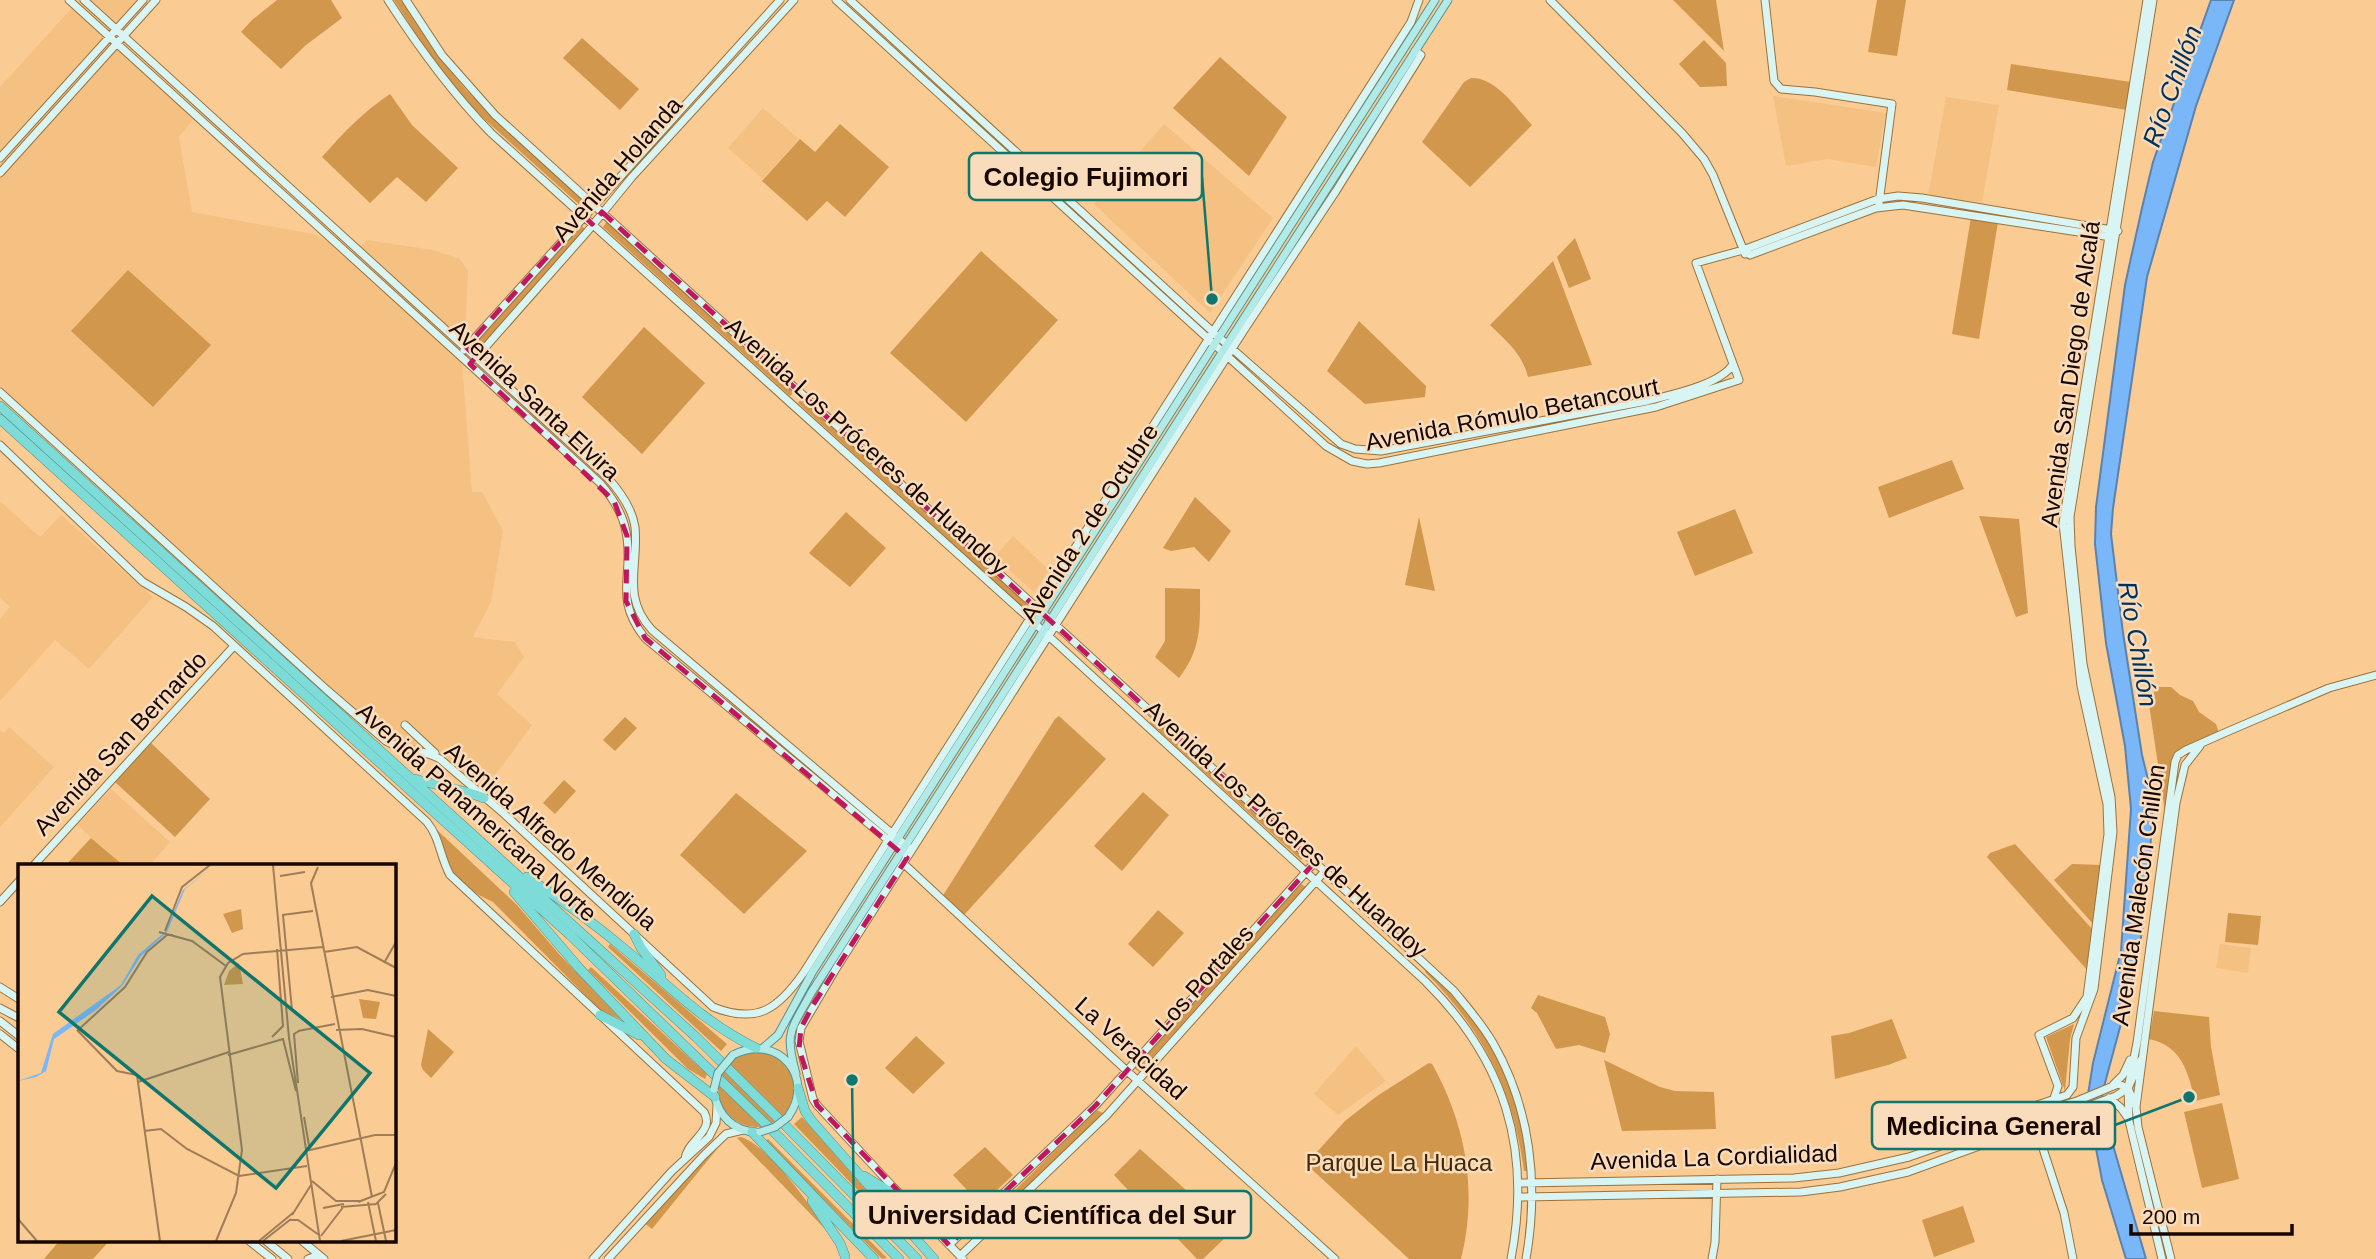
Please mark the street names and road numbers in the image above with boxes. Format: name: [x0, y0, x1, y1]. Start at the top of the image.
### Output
street label: Avenida Holanda: [547, 91, 687, 247]
street label: Avenida San Diego de Alcalá: [2035, 218, 2105, 529]
street label: Avenida Los Próceres de Huandoy: [720, 312, 1014, 580]
street label: Avenida Santa Elvira: [444, 314, 626, 486]
street label: Avenida Rómulo Betancourt: [1363, 372, 1661, 456]
street label: Avenida 2 de Octubre: [1015, 418, 1163, 628]
street label: Avenida San Bernardo: [28, 646, 212, 840]
street label: Avenida Los Próceres de Huandoy: [1139, 695, 1433, 963]
street label: Avenida Panamericana Norte: [352, 697, 602, 927]
street label: Avenida Alfredo Mendiola: [440, 737, 663, 936]
street label: Avenida Malecón Chillón: [2106, 763, 2170, 1027]
street label: Los Portales: [1149, 919, 1259, 1037]
street label: La Veracidad: [1070, 991, 1192, 1105]
street label: Avenida La Cordialidad: [1590, 1139, 1838, 1175]

